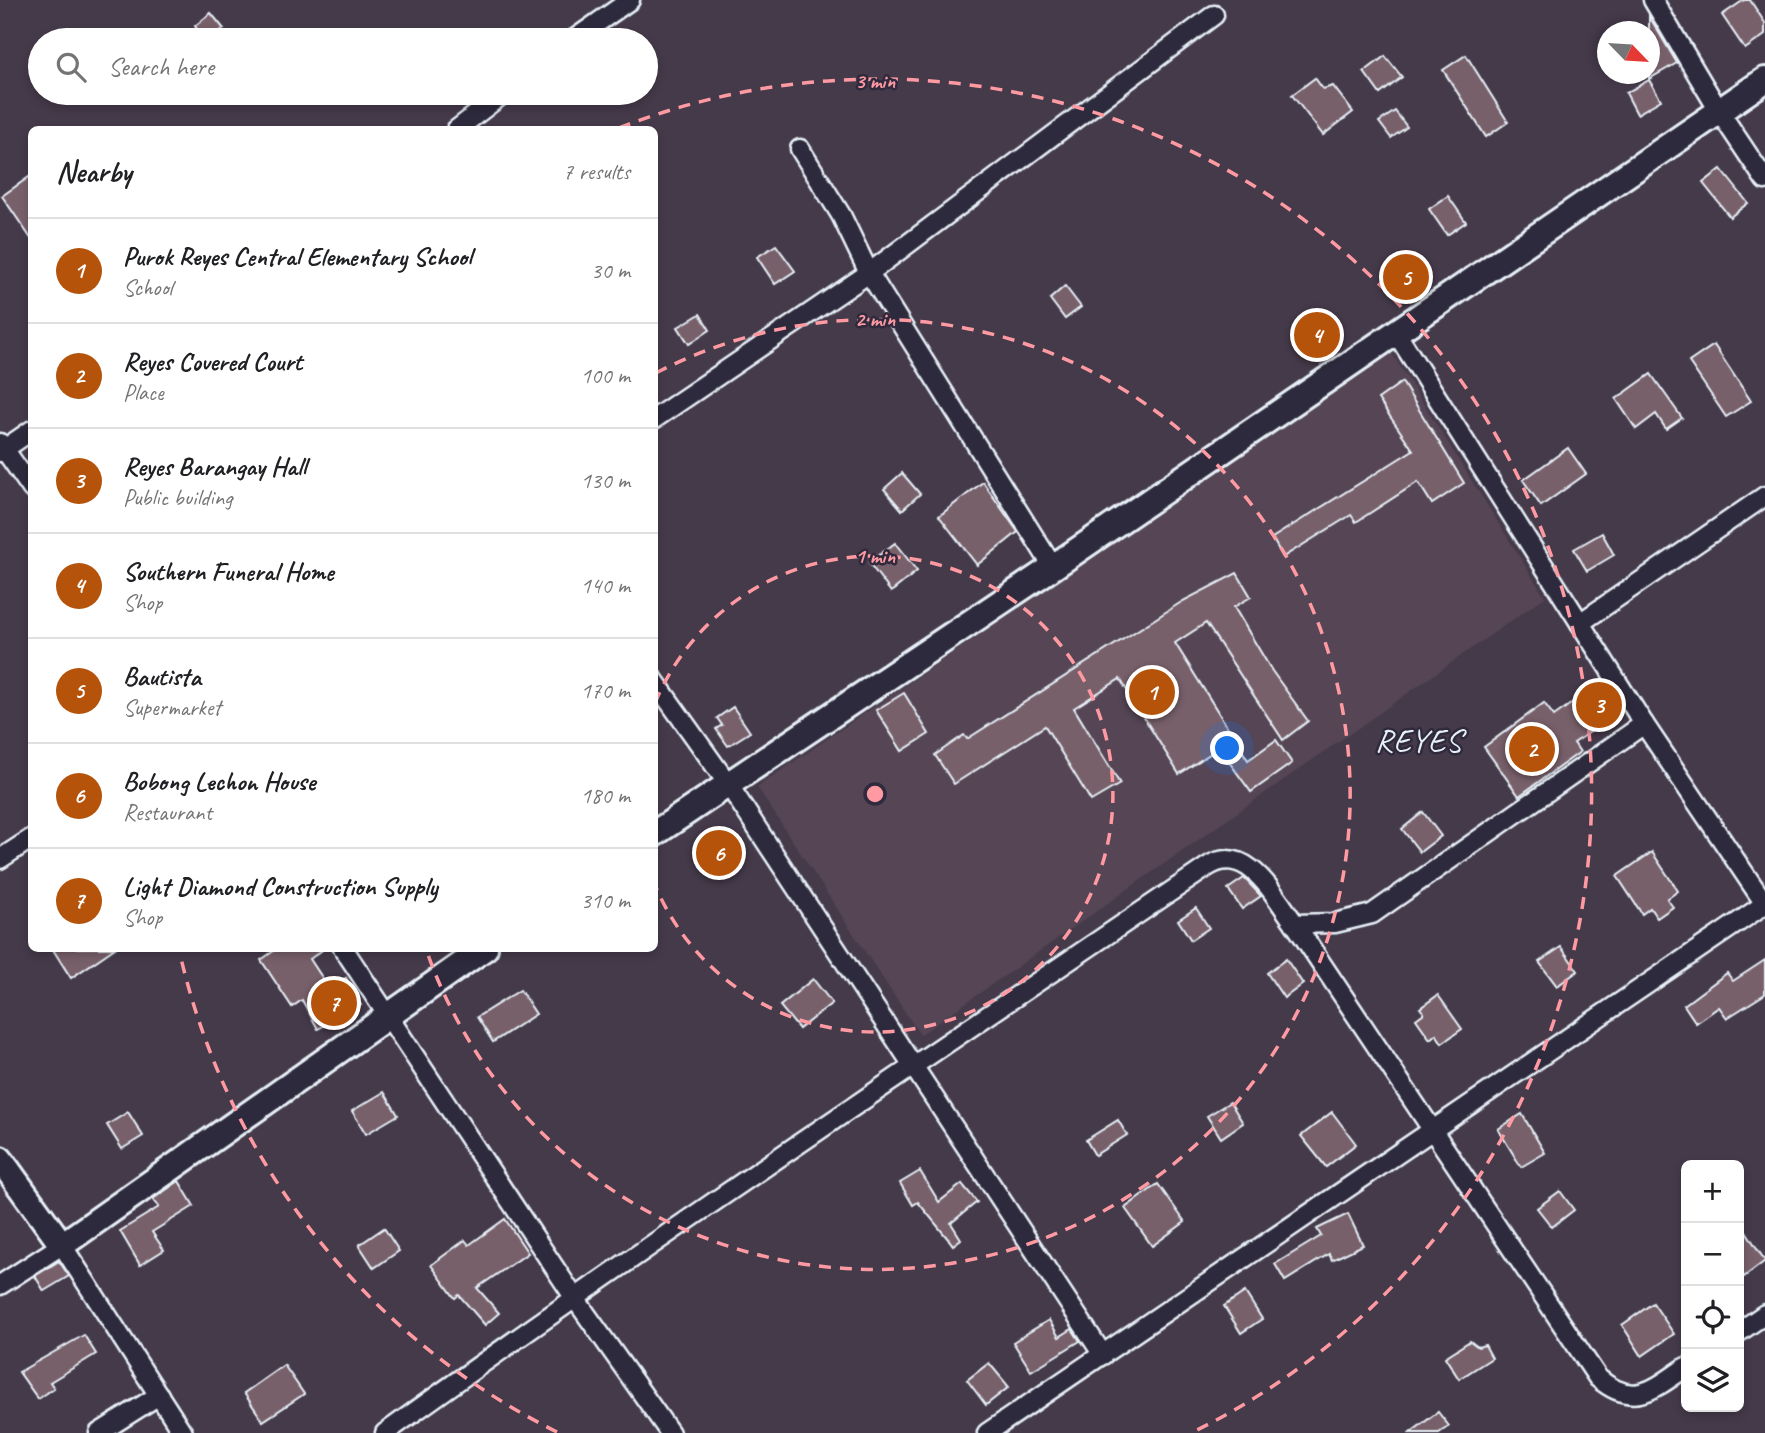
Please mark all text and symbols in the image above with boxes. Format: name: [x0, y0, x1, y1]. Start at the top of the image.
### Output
north arrow: [1597, 21, 1660, 84]
search box: [28, 28, 658, 105]
icon: search: [52, 48, 90, 86]
text: Search here: [108, 50, 214, 83]
text: 3 min: [855, 68, 895, 94]
text: Nearby: [56, 153, 132, 191]
text: 7 results: [563, 157, 630, 186]
text: Purok Reyes Central Elementary School: [123, 240, 472, 273]
pin: 5: [1383, 251, 1429, 303]
text: 1: [74, 256, 84, 285]
text: 30 m: [591, 256, 630, 285]
text: School: [123, 273, 172, 302]
text: 2 min: [855, 306, 895, 332]
pin: 4: [1294, 309, 1340, 361]
text: Reyes Covered Court: [123, 345, 302, 378]
text: 2: [74, 361, 84, 390]
text: 100 m: [581, 361, 630, 390]
text: Place: [123, 378, 163, 407]
text: Reyes Barangay Hall: [123, 450, 306, 483]
text: 3: [74, 466, 84, 495]
text: 130 m: [581, 466, 630, 495]
text: Public building: [123, 483, 232, 512]
text: 1 min: [855, 543, 895, 569]
text: Southern Funeral Home: [123, 555, 334, 588]
text: 4: [74, 571, 84, 600]
text: 140 m: [581, 571, 630, 600]
text: Shop: [123, 588, 162, 617]
text: Bautista: [123, 660, 201, 693]
pin: 1: [1129, 666, 1175, 718]
text: 5: [74, 676, 84, 705]
text: 170 m: [581, 676, 630, 705]
pin: 3: [1576, 679, 1622, 731]
text: Supermarket: [123, 693, 221, 722]
district label: REYES: [1375, 720, 1468, 761]
pin: 2: [1509, 723, 1555, 775]
your location: [1210, 731, 1244, 765]
text: Bobong Lechon House: [123, 765, 315, 798]
text: 6: [74, 781, 84, 810]
text: 180 m: [581, 781, 630, 810]
centre of rings: [863, 782, 887, 806]
text: Restaurant: [123, 798, 212, 827]
pin: 6: [696, 827, 742, 879]
text: Light Diamond Construction Supply: [123, 870, 437, 903]
text: 7: [74, 886, 84, 915]
text: 310 m: [581, 886, 630, 915]
text: Shop: [123, 903, 162, 932]
pin: 7: [311, 977, 357, 1029]
map controls: [1681, 1160, 1744, 1412]
button: +: [1681, 1160, 1744, 1223]
button: −: [1681, 1223, 1744, 1286]
button: locate: [1681, 1286, 1744, 1349]
button: layers: [1681, 1349, 1744, 1412]

